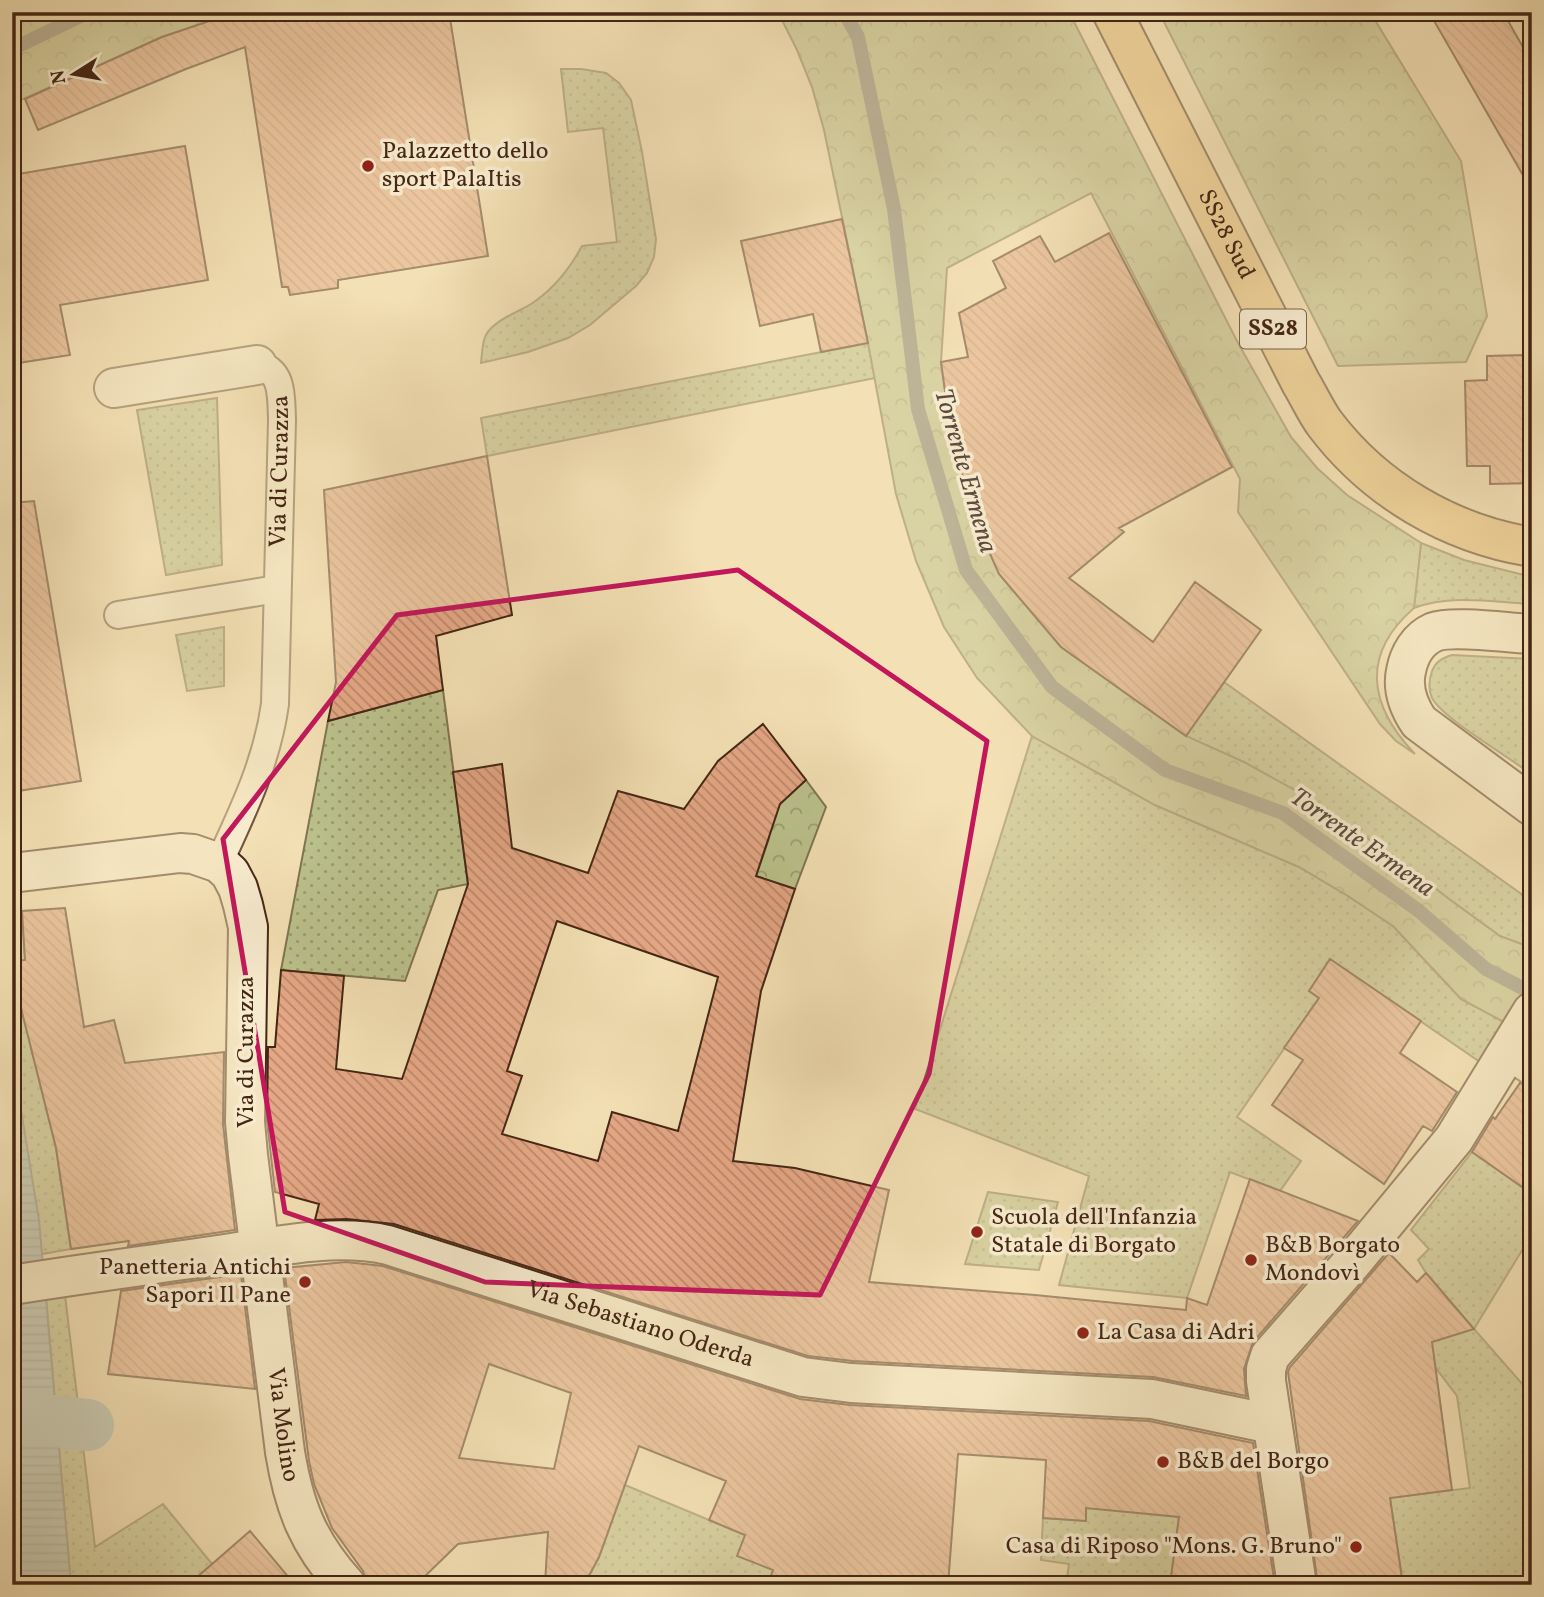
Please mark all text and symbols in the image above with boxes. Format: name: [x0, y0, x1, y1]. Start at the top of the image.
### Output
north arrow: [38, 38, 108, 108]
text: N: [45, 67, 73, 86]
place label: Palazzetto dello sport PalaItis: [382, 135, 548, 197]
marker: Palazzetto dello sport PalaItis: [360, 158, 376, 174]
street label: SS28 Sud: [1188, 184, 1263, 286]
road number: SS28: [1240, 310, 1306, 348]
water label: Torrente Ermena: [924, 385, 1006, 557]
street label: Via di Curazza: [262, 394, 299, 548]
water label: Torrente Ermena: [1282, 780, 1442, 906]
street label: Via di Curazza: [230, 976, 264, 1128]
place label: Scuola dell'Infanzia Statale di Borgato: [991, 1201, 1197, 1263]
marker: Scuola dell'Infanzia Statale di Borgato: [969, 1224, 985, 1240]
place label: B&B Borgato Mondovì: [1265, 1229, 1400, 1291]
place label: Panetteria Antichi Sapori Il Pane: [99, 1251, 291, 1313]
marker: B&B Borgato Mondovì: [1243, 1252, 1259, 1268]
street label: Via Sebastiano Oderda: [522, 1273, 758, 1377]
marker: Panetteria Antichi Sapori Il Pane: [297, 1274, 313, 1290]
place label: La Casa di Adri: [1097, 1316, 1255, 1350]
marker: La Casa di Adri: [1075, 1325, 1091, 1341]
street label: Via Molino: [258, 1366, 307, 1485]
place label: B&B del Borgo: [1177, 1445, 1329, 1479]
marker: B&B del Borgo: [1155, 1454, 1171, 1470]
place label: Casa di Riposo "Mons. G. Bruno": [1006, 1530, 1342, 1564]
marker: Casa di Riposo "Mons. G. Bruno": [1348, 1539, 1364, 1555]

